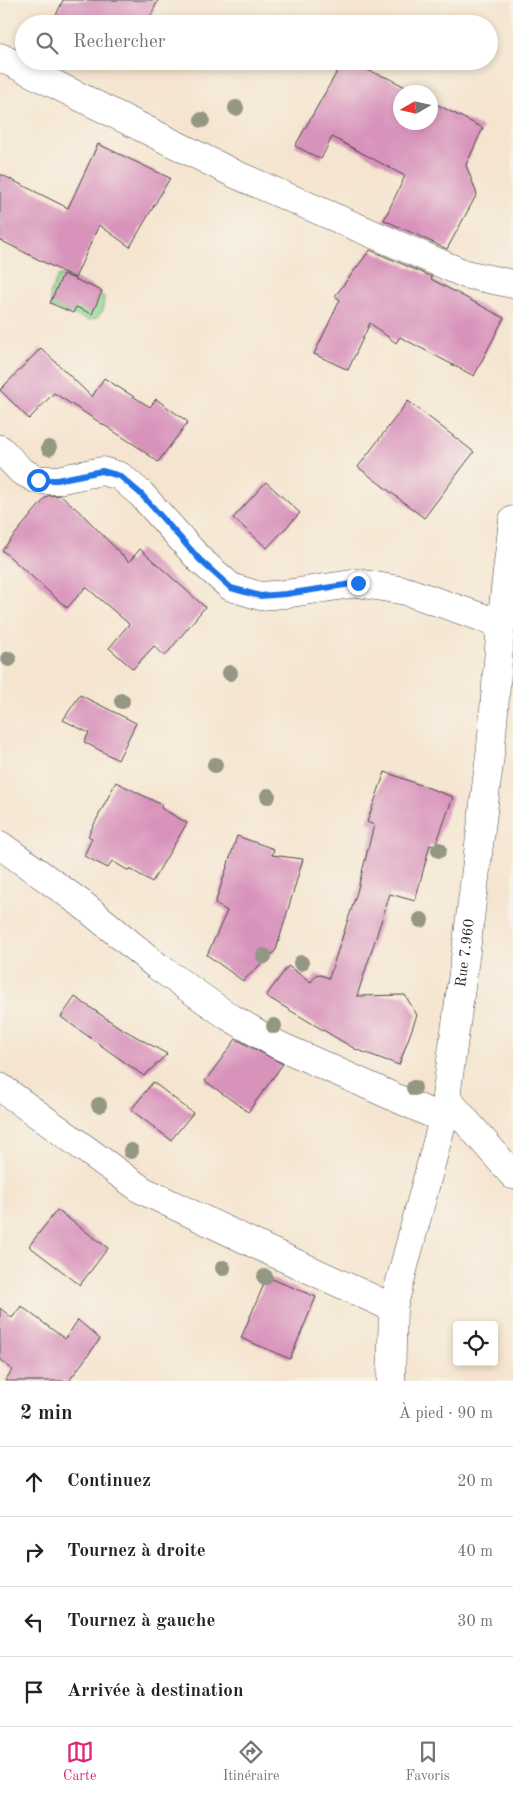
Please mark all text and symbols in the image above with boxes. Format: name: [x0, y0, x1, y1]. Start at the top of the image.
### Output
search box: [15, 15, 498, 70]
icon: search: [33, 29, 61, 57]
text: Rechercher: [73, 33, 166, 52]
north arrow: [393, 85, 438, 130]
route start: [27, 469, 50, 492]
route end: [347, 572, 370, 595]
street label: Rue 7.960: [454, 918, 477, 988]
map controls: [453, 1321, 498, 1366]
button: locate: [453, 1321, 498, 1366]
text: 2 min: [20, 1403, 73, 1424]
text: À pied · 90 m: [399, 1406, 493, 1422]
icon: ahead: [20, 1468, 48, 1496]
text: Continuez: [67, 1472, 151, 1491]
text: 20 m: [457, 1474, 493, 1490]
icon: right: [20, 1538, 48, 1566]
text: Tournez à droite: [67, 1542, 206, 1561]
text: 40 m: [457, 1544, 493, 1560]
icon: left: [20, 1608, 48, 1636]
text: Tournez à gauche: [67, 1612, 215, 1631]
text: 30 m: [457, 1614, 493, 1630]
icon: arrive: [20, 1678, 48, 1706]
text: Arrivée à destination: [67, 1682, 243, 1701]
tab: Carte: [63, 1738, 96, 1785]
tab: Itinéraire: [223, 1738, 279, 1785]
tab: Favoris: [406, 1738, 450, 1785]

